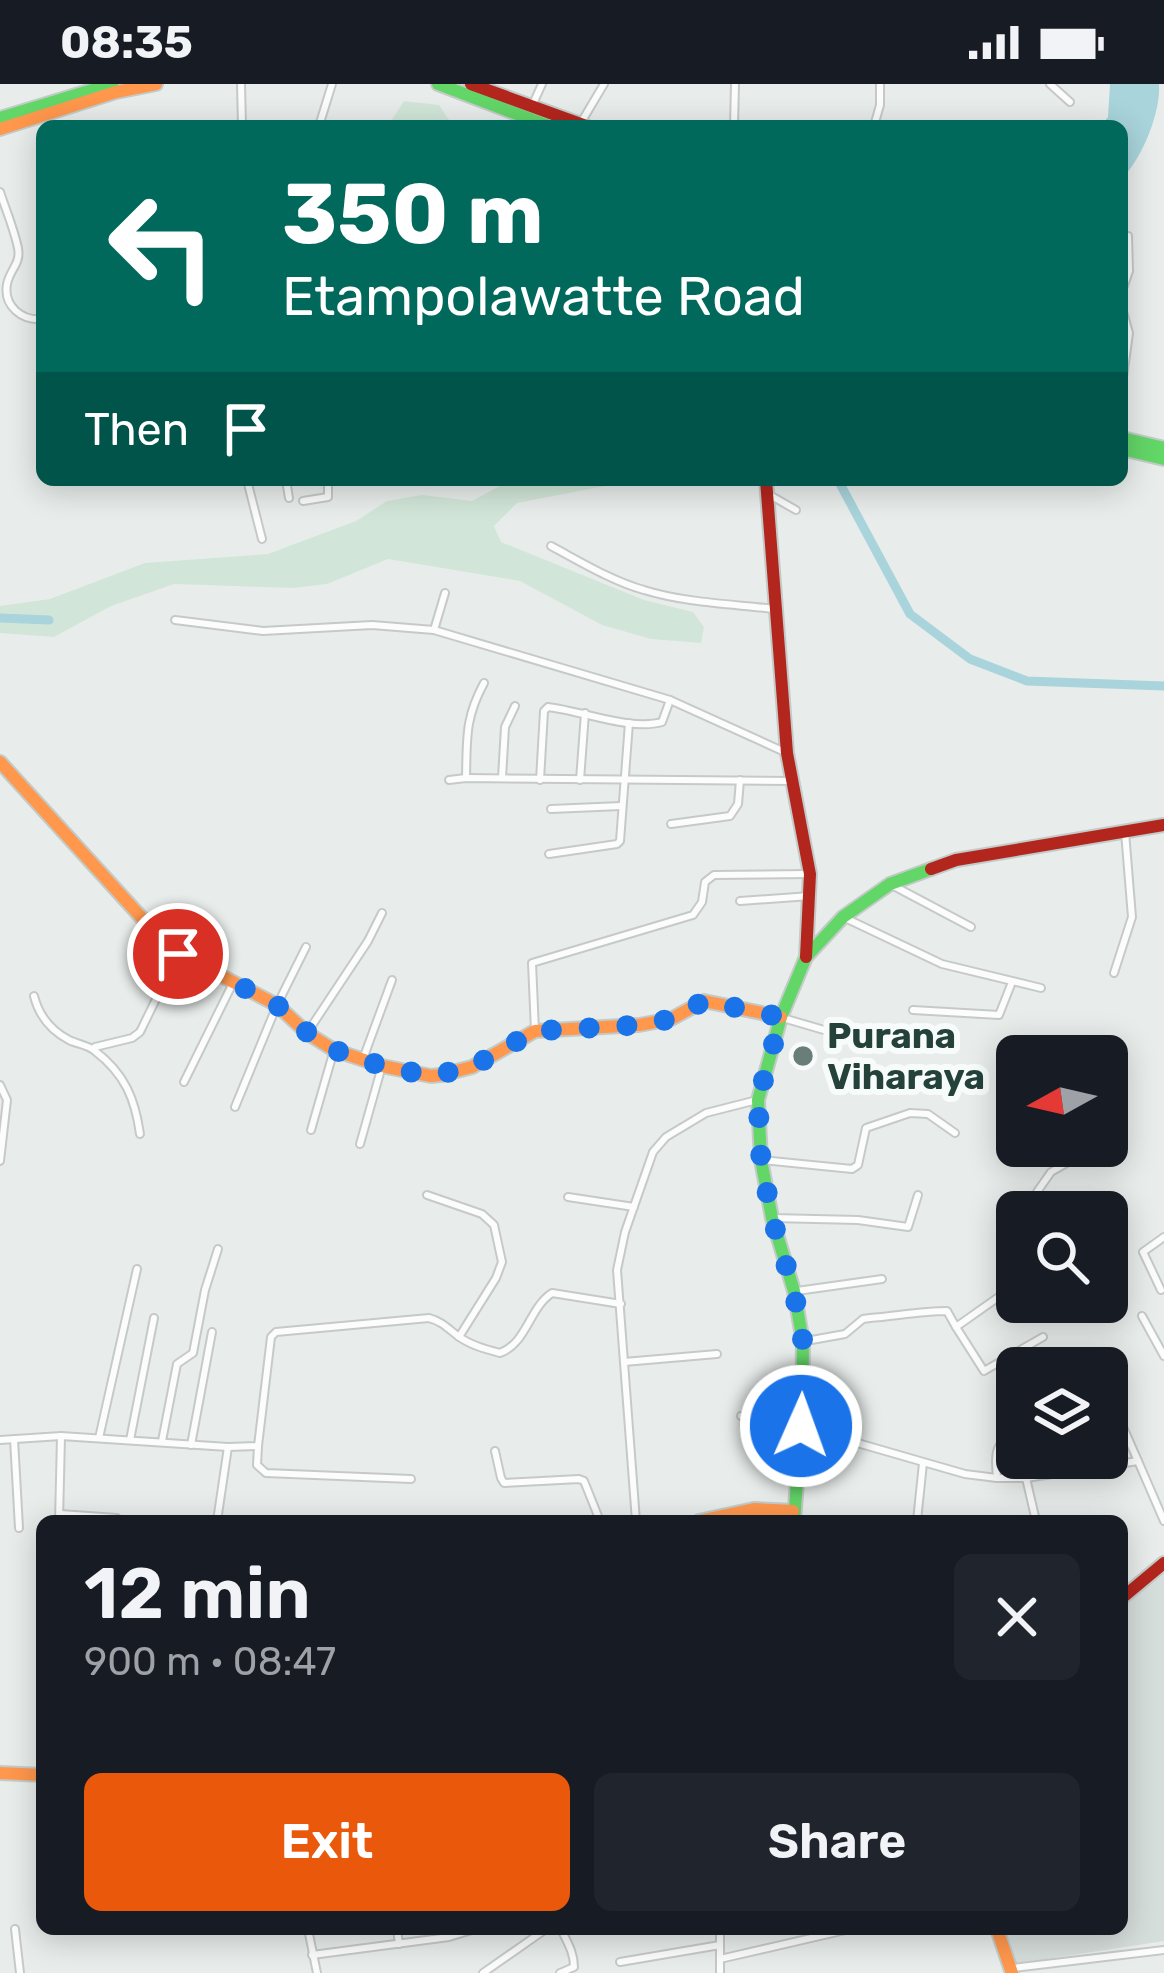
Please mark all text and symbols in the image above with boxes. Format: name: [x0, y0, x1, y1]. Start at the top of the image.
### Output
text: 08:35: [60, 16, 193, 69]
text: 350 m: [282, 164, 544, 264]
icon: left: [84, 168, 240, 324]
text: Etampolawatte Road: [282, 265, 805, 329]
icon: arrive: [213, 396, 279, 462]
text: Then: [84, 403, 189, 456]
pin: [127, 903, 229, 1005]
icon: arrive: [145, 921, 211, 987]
place label: Purana Viharaya: [827, 1014, 985, 1098]
north arrow: [996, 1035, 1128, 1167]
map controls: [996, 1035, 1128, 1479]
marker: Purana Viharaya: [790, 1043, 816, 1069]
button: search: [996, 1191, 1128, 1323]
button: layers: [996, 1347, 1128, 1479]
position arrow: [738, 1363, 864, 1489]
text: 12 min: [84, 1551, 311, 1636]
button: close: [954, 1554, 1080, 1680]
text: 900 m · 08:47: [84, 1639, 336, 1685]
button: Exit: [84, 1773, 570, 1911]
button: Share: [594, 1773, 1080, 1911]

